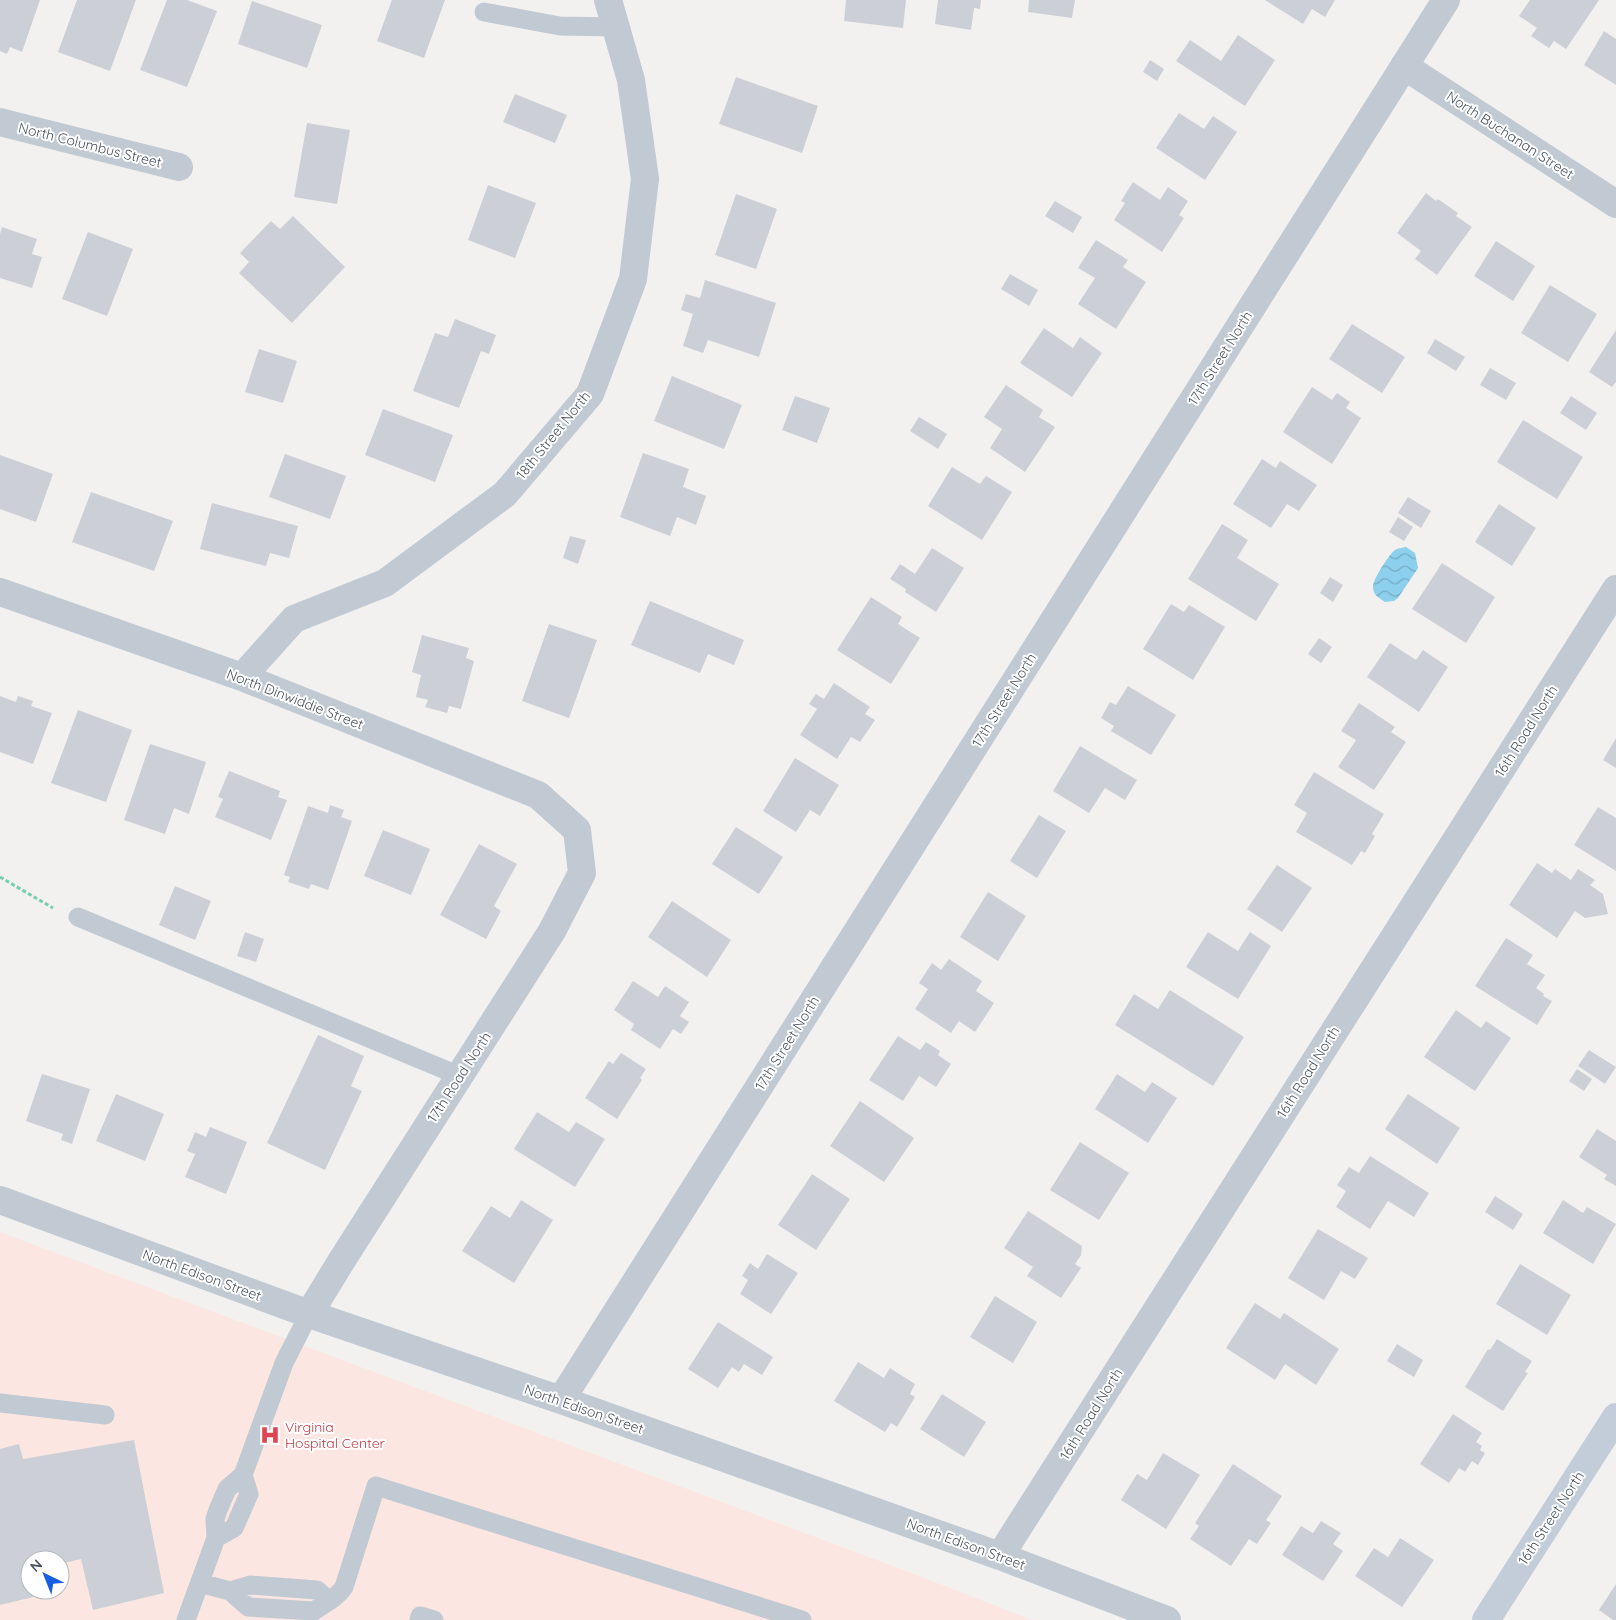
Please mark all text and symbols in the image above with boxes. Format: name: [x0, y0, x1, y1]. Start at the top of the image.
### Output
street label: North Buchanan Street: [1443, 87, 1577, 183]
street label: North Columbus Street: [16, 118, 164, 172]
street label: 17th Street North: [1184, 308, 1256, 408]
street label: 18th Street North: [512, 387, 594, 483]
street label: 17th Street North: [968, 650, 1040, 750]
street label: North Dinwiddie Street: [224, 665, 366, 734]
street label: 16th Road North: [1491, 682, 1561, 780]
street label: 17th Street North: [751, 993, 823, 1093]
street label: 16th Road North: [1273, 1023, 1343, 1121]
street label: 17th Road North: [423, 1028, 495, 1126]
street label: North Edison Street: [140, 1245, 264, 1305]
street label: 16th Road North: [1056, 1365, 1126, 1463]
street label: North Edison Street: [522, 1380, 646, 1438]
place label: Virginia Hospital Center: [285, 1418, 386, 1452]
hospital icon: Virginia Hospital Center: [259, 1424, 281, 1446]
street label: 16th Street North: [1514, 1468, 1588, 1568]
street label: North Edison Street: [904, 1514, 1028, 1574]
north arrow: [20, 1550, 70, 1600]
text: N: [26, 1555, 46, 1576]

